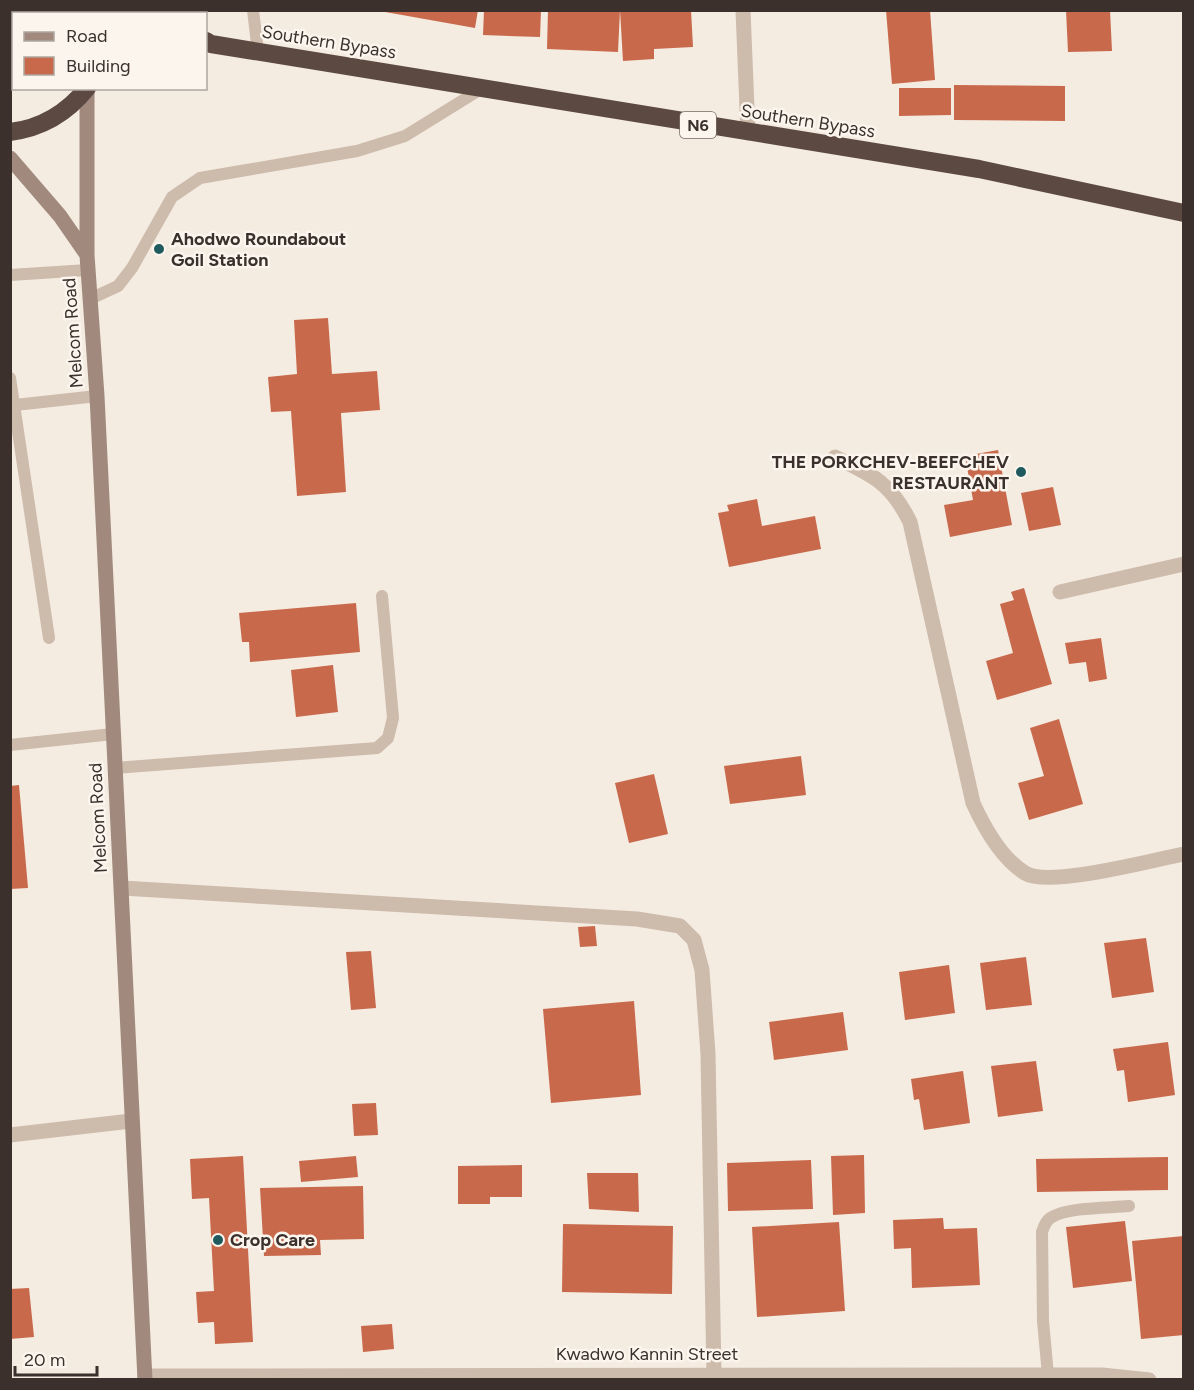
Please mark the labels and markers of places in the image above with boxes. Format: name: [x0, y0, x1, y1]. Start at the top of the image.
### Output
place label: Ahodwo Roundabout Goil Station: [171, 228, 346, 271]
marker: Ahodwo Roundabout Goil Station: [152, 242, 166, 256]
place label: THE PORKCHEV-BEEFCHEV RESTAURANT: [772, 451, 1009, 494]
marker: THE PORKCHEV-BEEFCHEV RESTAURANT: [1014, 465, 1028, 479]
place label: Crop Care: [230, 1229, 315, 1251]
marker: Crop Care: [211, 1233, 225, 1247]

